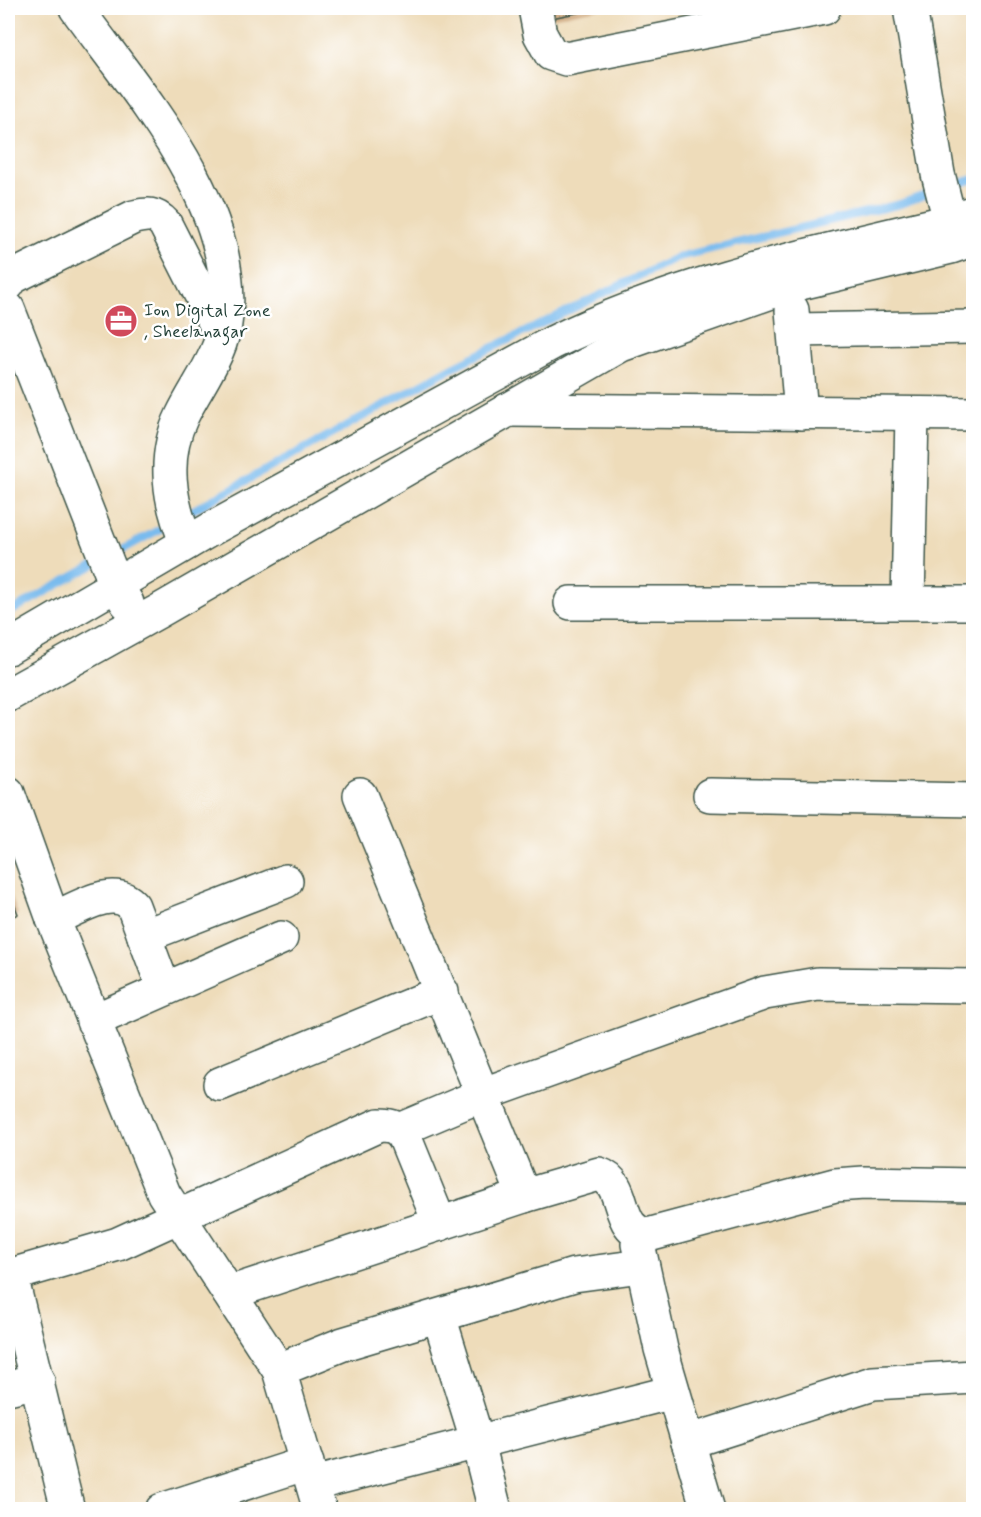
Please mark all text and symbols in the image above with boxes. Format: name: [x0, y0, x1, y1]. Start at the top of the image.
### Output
place label: Ion Digital Zone , Sheelanagar: [144, 299, 271, 346]
office icon: Ion Digital Zone , Sheelanagar: [103, 303, 139, 339]

